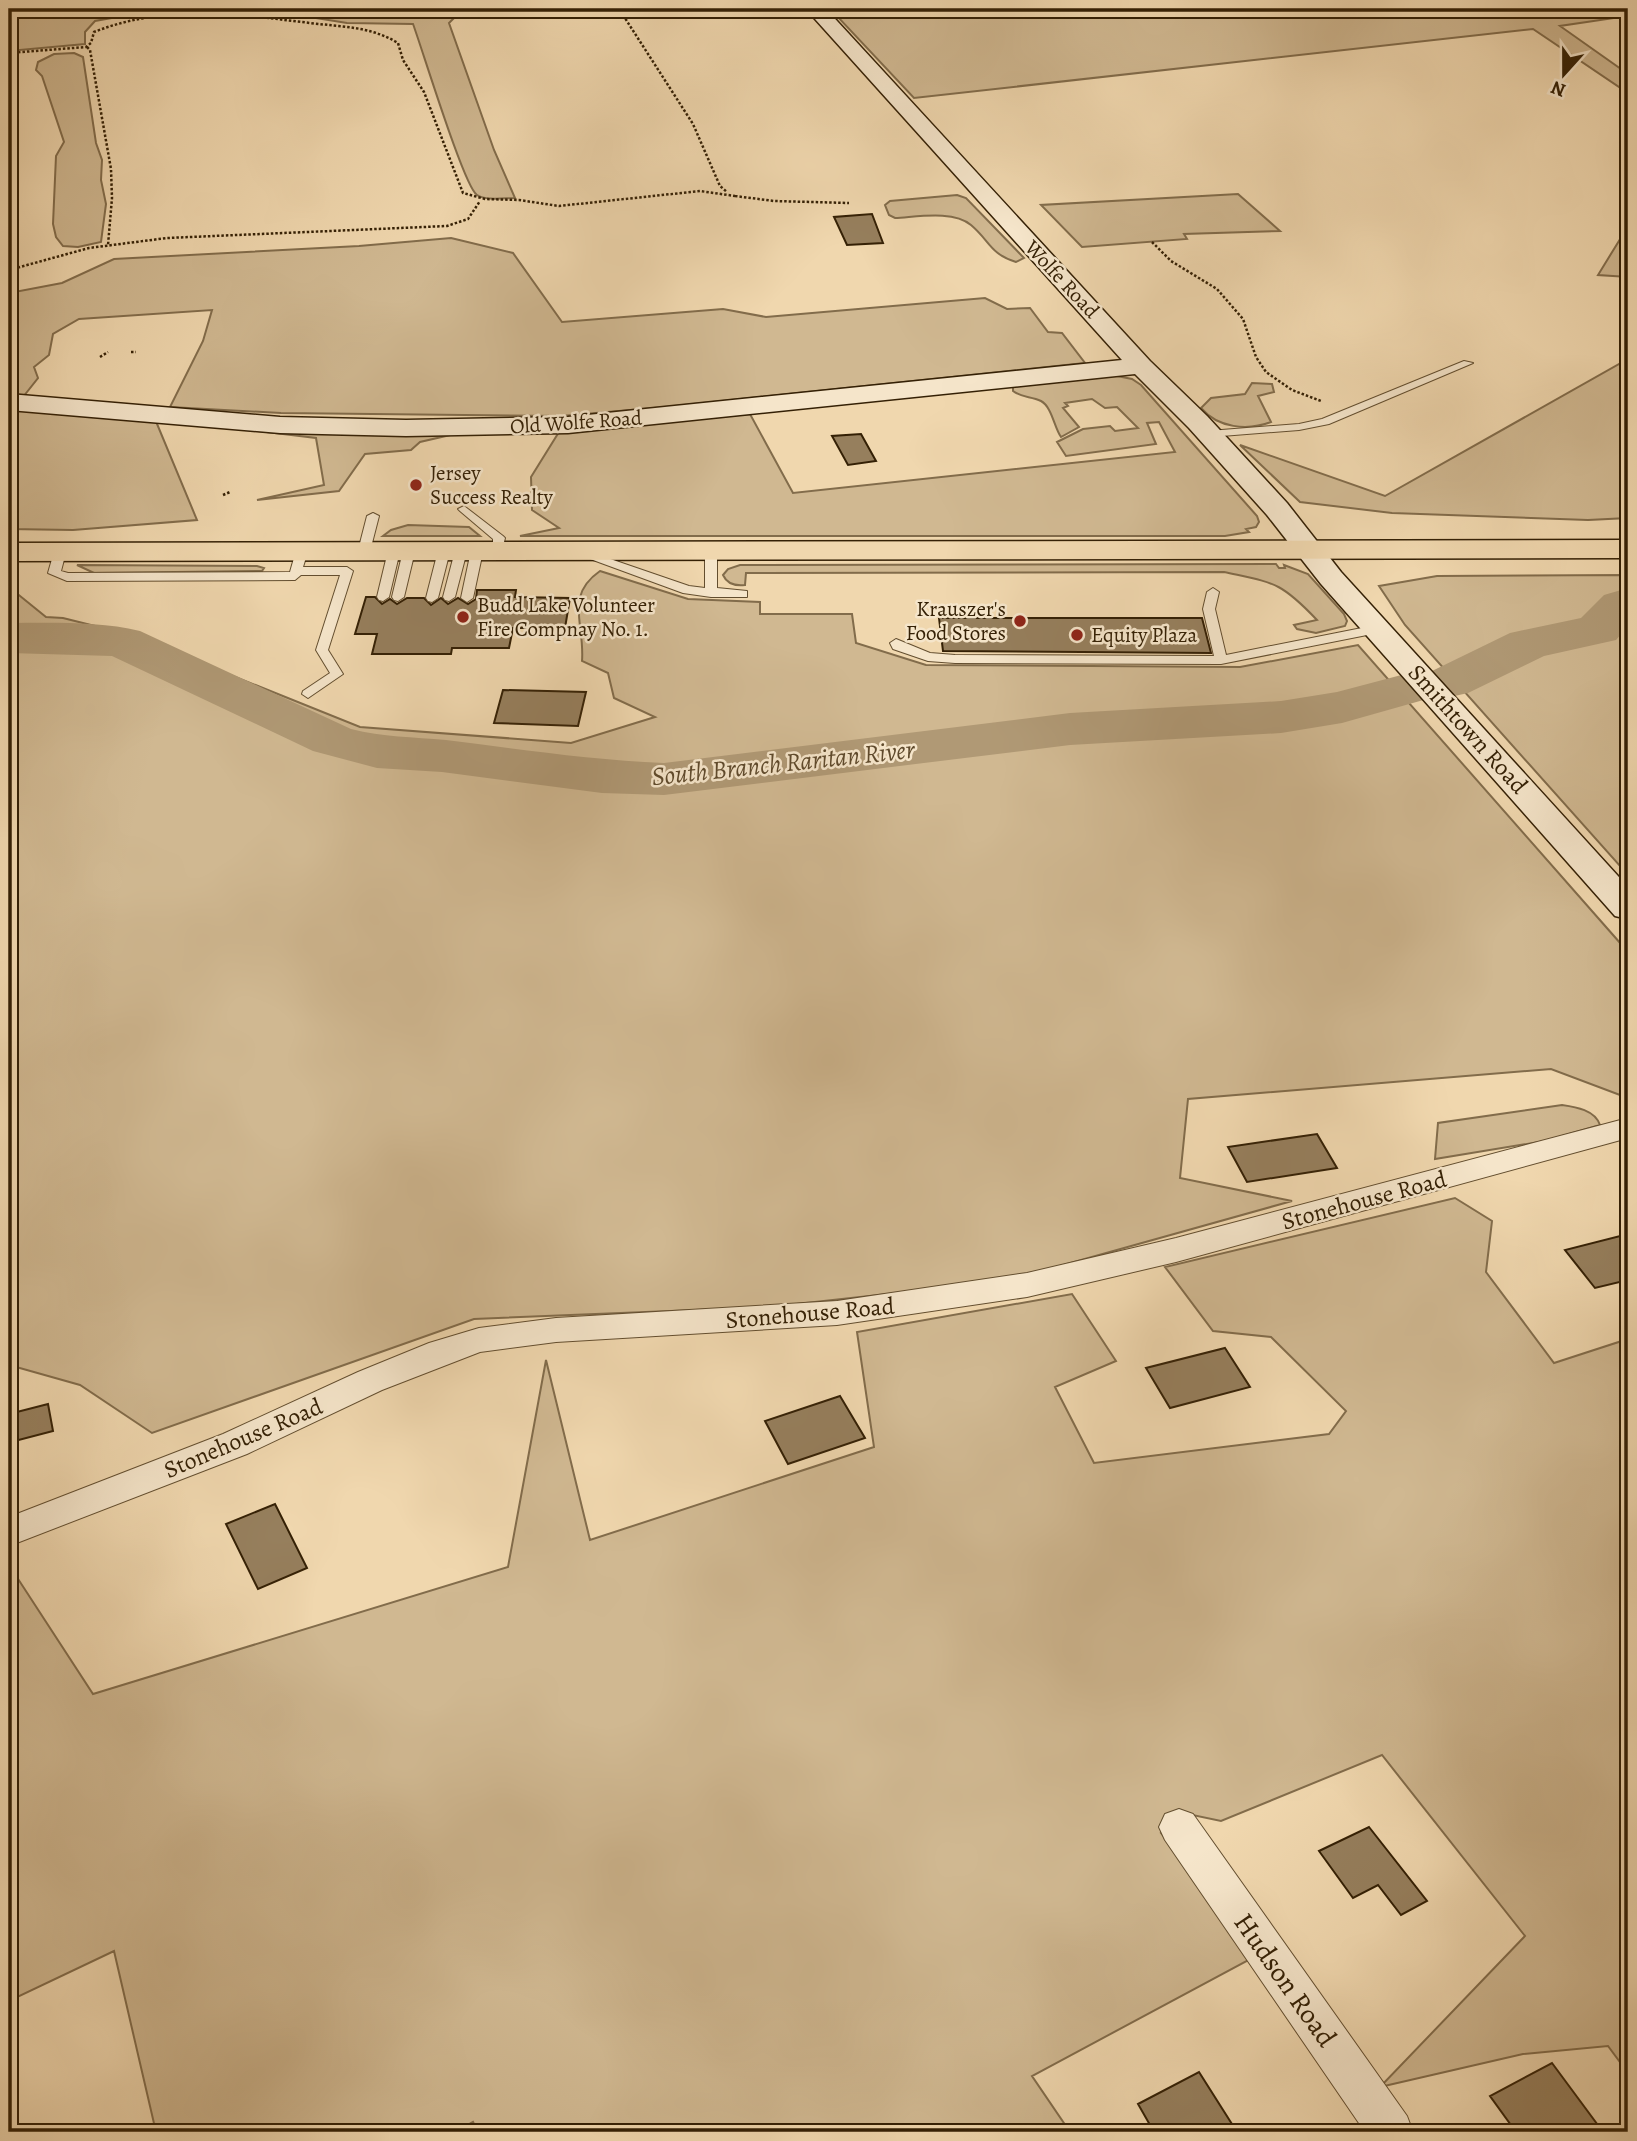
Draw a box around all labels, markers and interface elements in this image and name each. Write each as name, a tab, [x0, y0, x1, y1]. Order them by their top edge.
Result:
north arrow	[1528, 38, 1598, 108]
text: N	[1547, 74, 1569, 104]
street label: Wolfe Road	[1018, 233, 1106, 325]
street label: Old Wolfe Road	[509, 403, 644, 441]
place label: Jersey Success Realty	[430, 459, 554, 511]
marker: Jersey Success Realty	[408, 477, 424, 493]
place label: Budd Lake Volunteer Fire Compnay No. 1.	[477, 591, 655, 643]
place label: Krauszer's Food Stores	[906, 595, 1006, 647]
marker: Budd Lake Volunteer Fire Compnay No. 1.	[455, 609, 471, 625]
marker: Krauszer's Food Stores	[1012, 613, 1028, 629]
place label: Equity Plaza	[1091, 621, 1198, 649]
marker: Equity Plaza	[1069, 627, 1085, 643]
street label: Smithtown Road	[1401, 657, 1535, 801]
water label: South Branch Raritan River	[650, 732, 917, 794]
street label: Stonehouse Road	[1278, 1163, 1450, 1237]
street label: Stonehouse Road	[724, 1290, 896, 1336]
street label: Stonehouse Road	[159, 1390, 327, 1486]
street label: Hudson Road	[1225, 1905, 1346, 2055]

